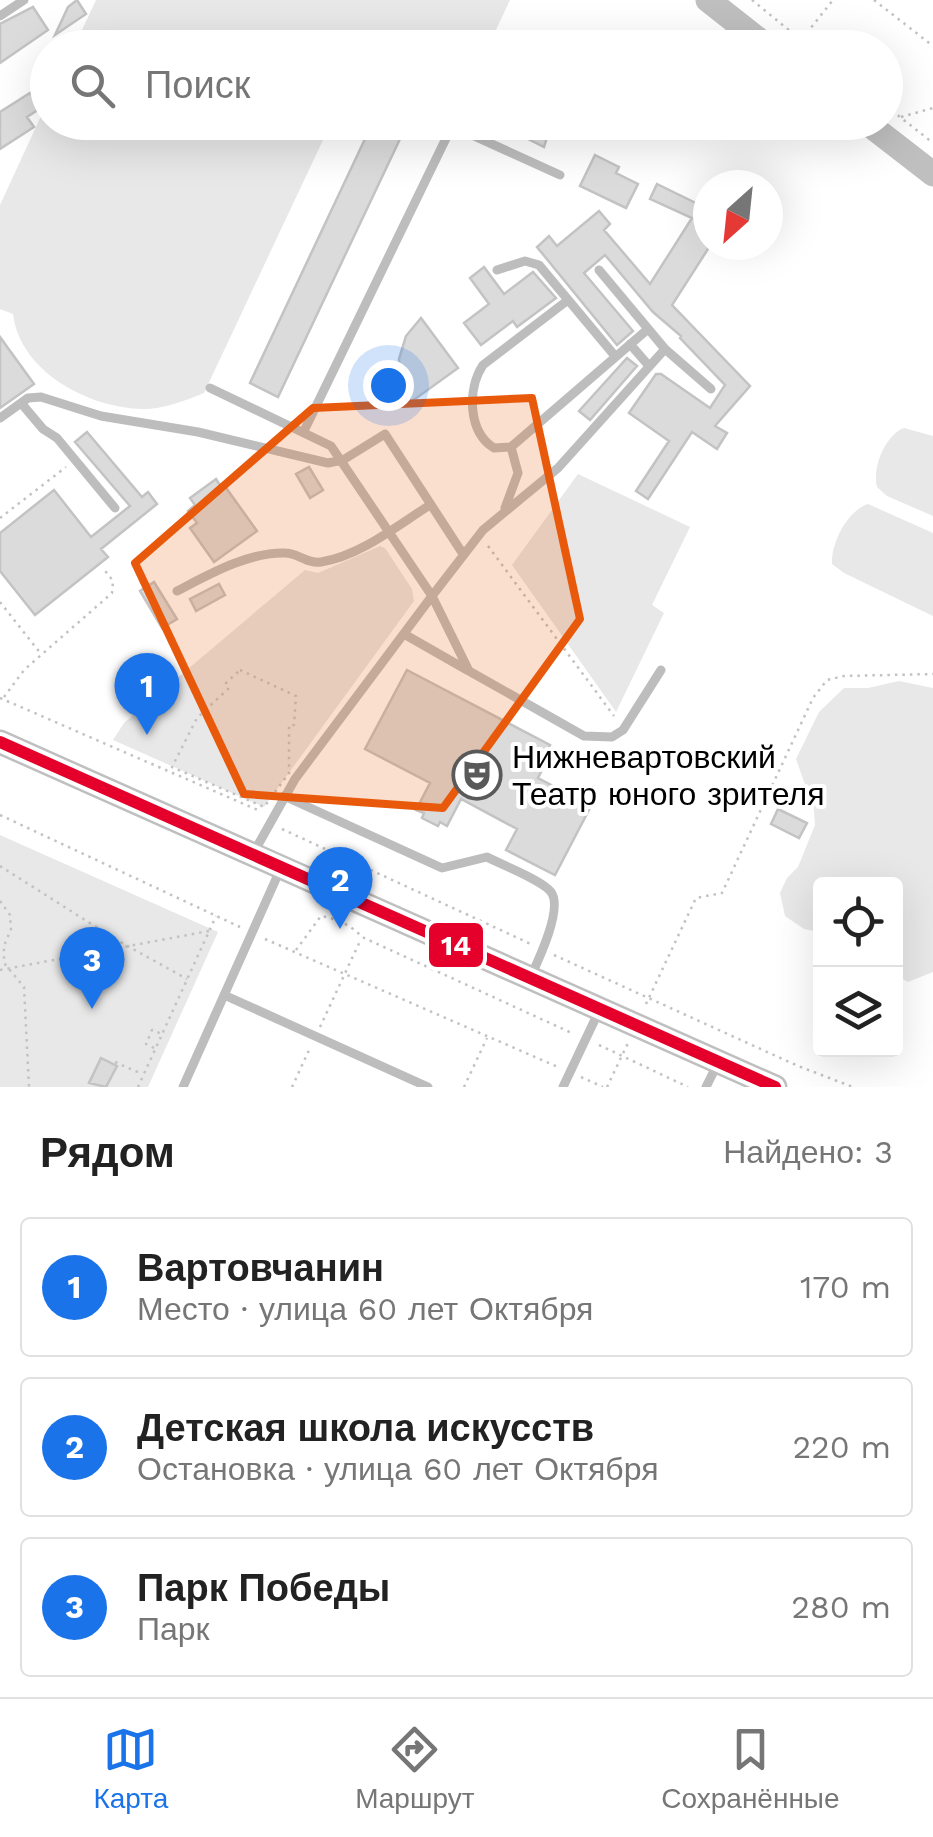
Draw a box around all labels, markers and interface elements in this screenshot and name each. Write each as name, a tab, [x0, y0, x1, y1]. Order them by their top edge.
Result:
search box	[30, 30, 903, 140]
icon: search	[65, 58, 120, 113]
text: Поиск	[145, 63, 250, 107]
north arrow	[693, 170, 783, 260]
your location	[363, 360, 414, 411]
pin: 1	[114, 652, 180, 735]
place label: Нижневартовский Театр юного зрителя	[512, 738, 825, 813]
theatre icon: Нижневартовский Театр юного зрителя	[451, 749, 503, 801]
pin: 2	[308, 846, 372, 929]
map controls	[813, 877, 903, 1057]
button: locate	[813, 877, 903, 967]
line badge: 14	[427, 921, 485, 969]
pin: 3	[59, 926, 124, 1009]
text: 14	[441, 929, 471, 962]
button: layers	[813, 967, 903, 1057]
text: Рядом	[40, 1128, 175, 1177]
text: Найдено: 3	[723, 1133, 893, 1171]
text: Вартовчанин	[137, 1246, 384, 1290]
text: 1	[68, 1268, 81, 1306]
text: 170 m	[800, 1268, 891, 1306]
text: Место · улица 60 лет Октября	[137, 1290, 593, 1328]
text: Детская школа искусств	[137, 1406, 594, 1450]
text: 2	[65, 1428, 84, 1466]
text: 220 m	[792, 1428, 891, 1466]
text: Остановка · улица 60 лет Октября	[137, 1450, 658, 1488]
text: Парк Победы	[137, 1566, 390, 1610]
text: 3	[65, 1588, 84, 1626]
text: 280 m	[791, 1588, 891, 1626]
text: Парк	[137, 1610, 210, 1648]
tab: Карта	[93, 1722, 168, 1815]
tab: Маршрут	[355, 1722, 474, 1815]
tab: Сохранённые	[661, 1722, 840, 1815]

